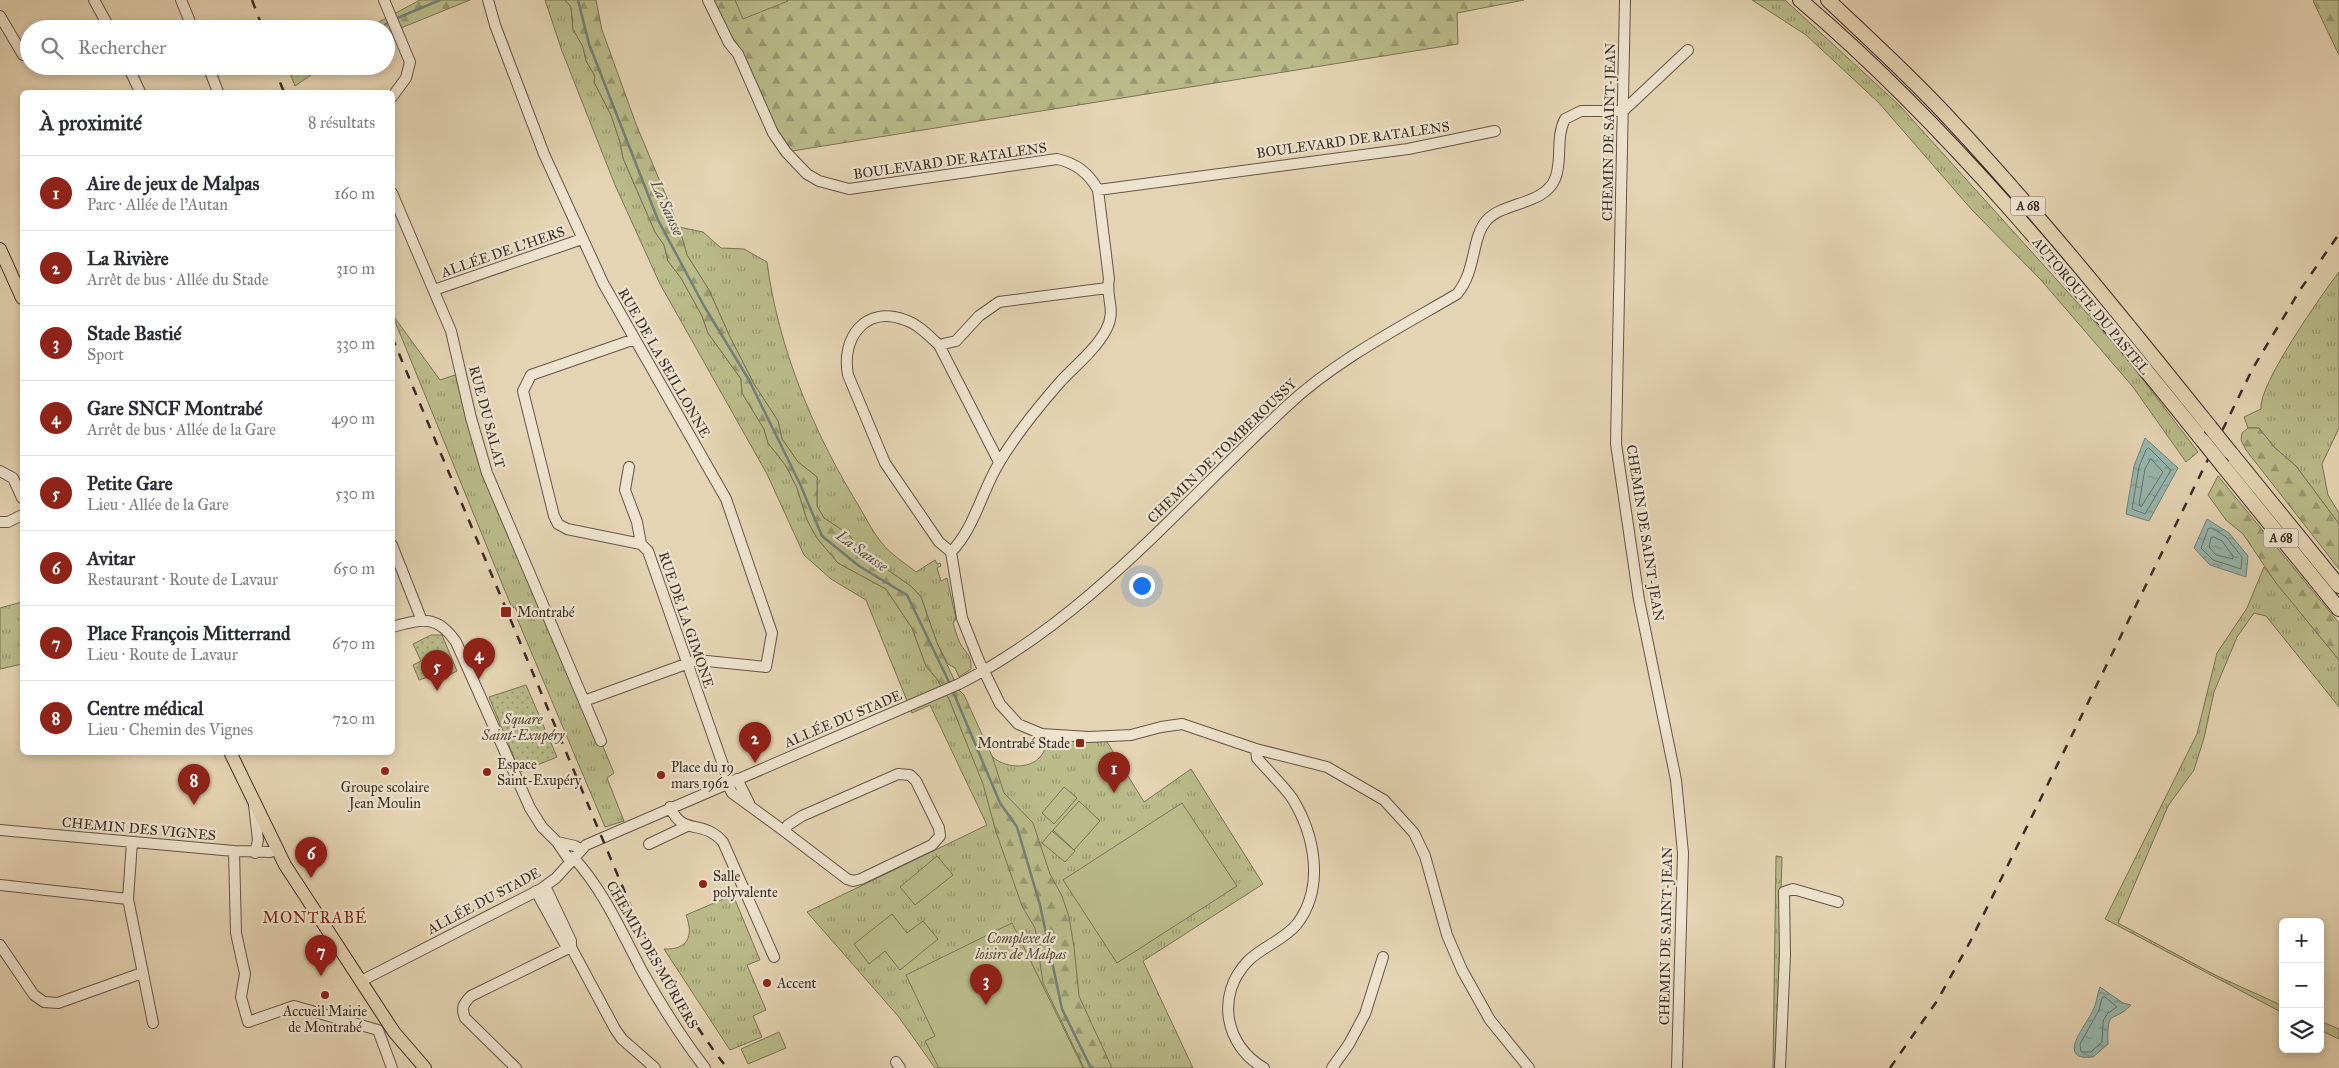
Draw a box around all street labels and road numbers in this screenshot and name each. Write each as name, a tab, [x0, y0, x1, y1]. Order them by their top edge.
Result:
street label: CHEMIN DE SAINT-JEAN	[1599, 42, 1620, 221]
street label: BOULEVARD DE RATALENS	[1255, 118, 1451, 162]
street label: BOULEVARD DE RATALENS	[852, 139, 1048, 183]
road number: A 68	[2010, 197, 2046, 216]
street label: ALLÉE DE L'HERS	[437, 221, 567, 281]
street label: AUTOROUTE DU PASTEL	[2028, 233, 2154, 379]
street label: RUE DE LA SEILLONNE	[614, 285, 714, 441]
street label: RUE DU SALAT	[465, 364, 509, 470]
street label: CHEMIN DE TOMBEROUSSY	[1144, 374, 1301, 527]
street label: CHEMIN DE SAINT-JEAN	[1622, 443, 1667, 623]
road number: A 68	[2264, 528, 2298, 548]
street label: RUE DE LA GIMONE	[655, 549, 717, 691]
street label: ALLÉE DU STADE	[780, 685, 904, 752]
street label: CHEMIN DES VIGNES	[61, 814, 217, 844]
street label: CHEMIN DE SAINT-JEAN	[1656, 846, 1677, 1025]
street label: ALLÉE DU STADE	[423, 862, 544, 939]
street label: CHEMIN DES MÛRIERS	[603, 877, 702, 1032]

